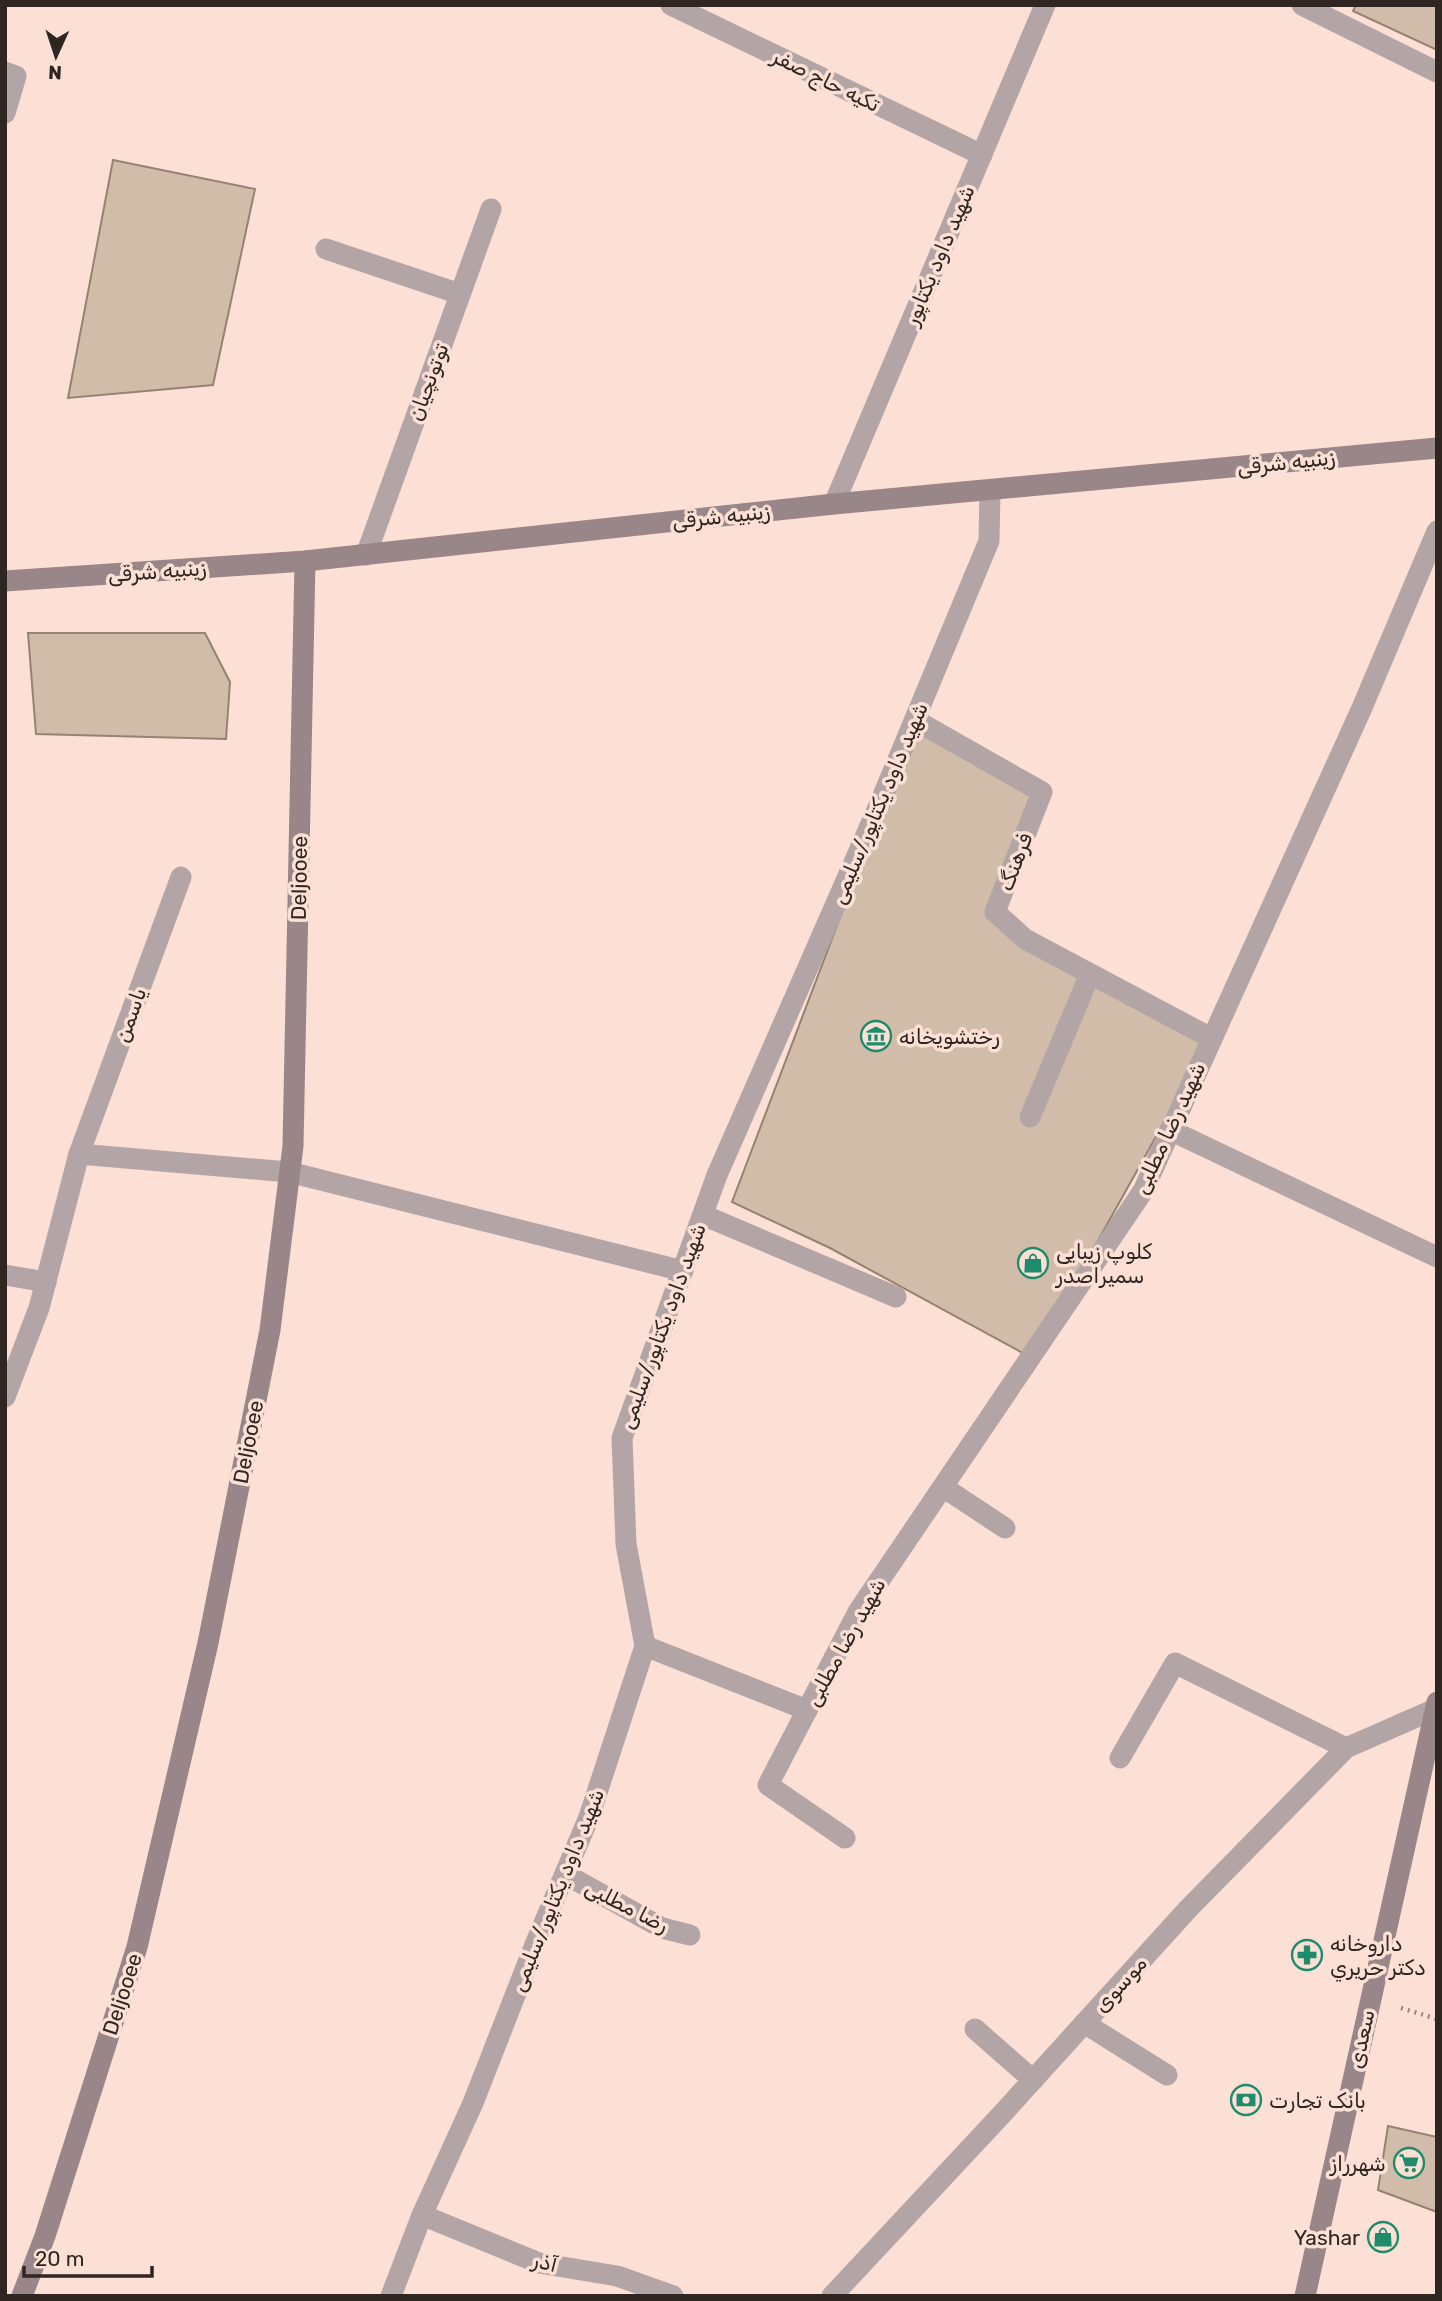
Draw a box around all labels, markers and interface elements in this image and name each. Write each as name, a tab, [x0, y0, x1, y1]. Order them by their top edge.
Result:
north arrow	[21, 21, 91, 91]
street label: تکیه حاج صفر	[765, 42, 884, 119]
text: N	[48, 61, 63, 84]
street label: شهید داود یکتاپور	[897, 181, 982, 331]
street label: توتونچیان	[402, 339, 455, 425]
street label: زینبیه شرقی	[1236, 444, 1336, 480]
street label: زینبیه شرقی	[671, 498, 771, 534]
street label: زینبیه شرقی	[107, 555, 207, 587]
street label: شهید داود یکتاپور/سلیمی	[825, 698, 935, 908]
street label: فرهنگ	[993, 829, 1037, 895]
street label: Deljooee	[286, 836, 312, 920]
street label: یاسمن	[109, 984, 151, 1046]
museum icon: رختشویخانه	[859, 1019, 893, 1053]
place label: رختشویخانه	[899, 1024, 1000, 1049]
street label: شهید رضا مطلبی	[1128, 1058, 1210, 1198]
street label: شهید داود یکتاپور/سلیمی	[613, 1220, 713, 1433]
place label: کلوپ زیبایی سمیراصدر	[1054, 1239, 1152, 1288]
shop icon: کلوپ زیبایی سمیراصدر	[1016, 1246, 1050, 1280]
street label: Deljooee	[228, 1398, 268, 1486]
street label: شهید رضا مطلبی	[800, 1574, 890, 1710]
street label: شهید داود یکتاپور/سلیمی	[505, 1785, 611, 1996]
street label: رضا مطلبی	[581, 1874, 673, 1938]
place label: داروخانه دكتر حريري	[1330, 1931, 1426, 1982]
pharmacy icon: داروخانه دكتر حريري	[1290, 1938, 1324, 1972]
street label: Deljooee	[97, 1950, 147, 2038]
street label: موسوی	[1088, 1951, 1152, 2017]
street label: سعدی	[1343, 2007, 1379, 2071]
bank icon: بانک تجارت	[1229, 2083, 1263, 2117]
place label: بانک تجارت	[1269, 2088, 1366, 2113]
supermarket icon: شهرراز	[1392, 2146, 1426, 2180]
place label: شهرراز	[1328, 2151, 1386, 2176]
shop icon: Yashar	[1366, 2220, 1400, 2254]
place label: Yashar	[1294, 2225, 1360, 2250]
scale bar	[24, 2234, 152, 2278]
text: 20 m	[35, 2246, 84, 2271]
street label: آذر	[528, 2246, 560, 2277]

